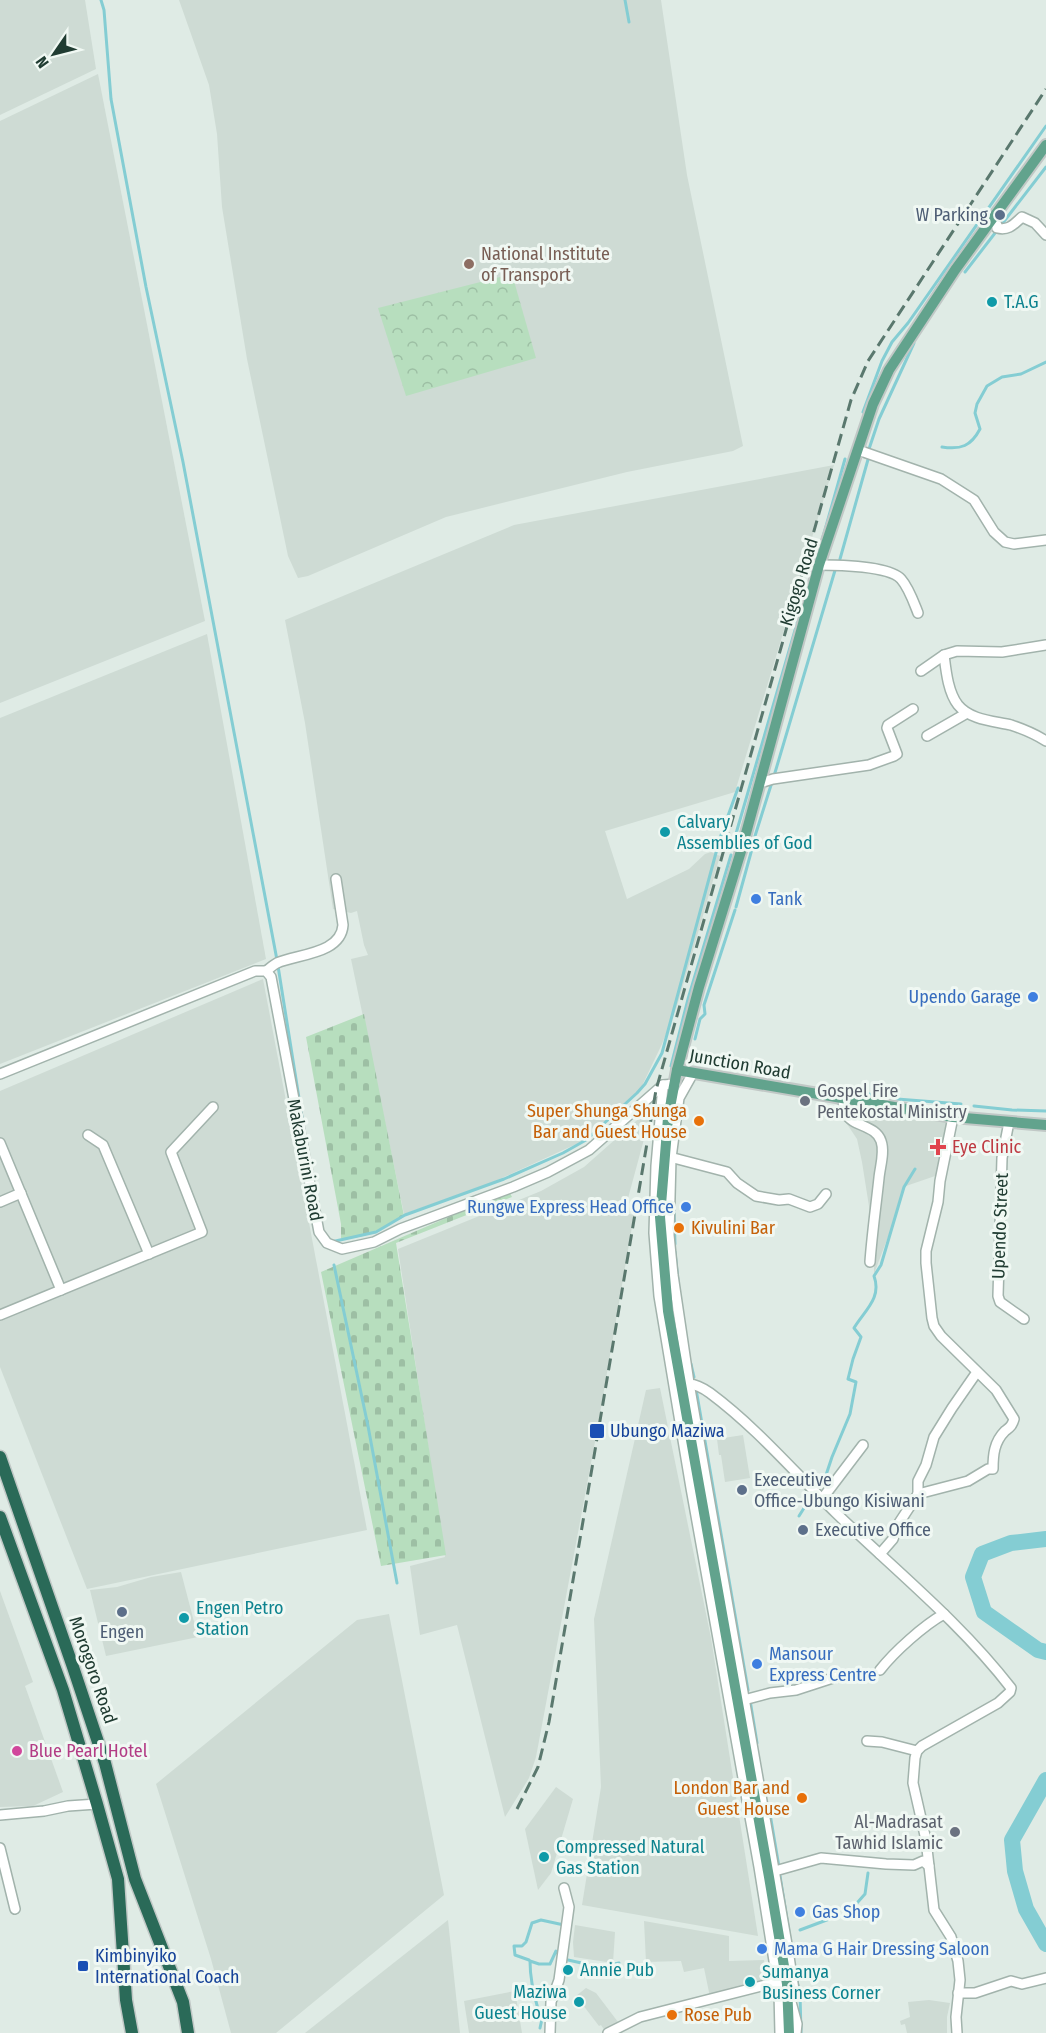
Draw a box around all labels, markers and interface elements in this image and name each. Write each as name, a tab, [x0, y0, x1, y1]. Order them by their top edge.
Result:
north arrow	[24, 24, 84, 84]
text: N	[32, 53, 53, 72]
place label: W Parking	[916, 204, 989, 226]
marker: W Parking	[993, 208, 1007, 222]
place label: National Institute of Transport	[481, 243, 610, 286]
marker: National Institute of Transport	[462, 257, 476, 271]
place label: T.A.G	[1004, 291, 1038, 313]
marker: T.A.G	[985, 295, 999, 309]
street label: Kigogo Road	[775, 535, 823, 629]
place label: Calvary Assemblies of God	[677, 811, 813, 854]
marker: Calvary Assemblies of God	[658, 825, 672, 839]
place label: Tank	[768, 888, 803, 910]
marker: Tank	[749, 892, 763, 906]
place label: Upendo Garage	[909, 986, 1021, 1008]
marker: Upendo Garage	[1026, 990, 1040, 1004]
street label: Junction Road	[688, 1044, 792, 1084]
place label: Gospel Fire Pentekostal Ministry	[817, 1080, 967, 1123]
marker: Gospel Fire Pentekostal Ministry	[798, 1094, 812, 1108]
street label: Makaburini Road	[282, 1097, 328, 1223]
place label: Super Shunga Shunga Bar and Guest House	[527, 1100, 687, 1143]
marker: Super Shunga Shunga Bar and Guest House	[692, 1114, 706, 1128]
place label: Eye Clinic	[952, 1136, 1021, 1158]
marker: Eye Clinic	[929, 1138, 947, 1156]
street label: Upendo Street	[987, 1172, 1013, 1279]
place label: Rungwe Express Head Office	[467, 1196, 674, 1218]
marker: Rungwe Express Head Office	[679, 1200, 693, 1214]
place label: Kivulini Bar	[691, 1217, 776, 1239]
marker: Kivulini Bar	[672, 1221, 686, 1235]
place label: Ubungo Maziwa	[610, 1420, 725, 1442]
marker: Ubungo Maziwa	[588, 1422, 606, 1440]
place label: Execeutive Office-Ubungo Kisiwani	[754, 1469, 925, 1512]
marker: Execeutive Office-Ubungo Kisiwani	[735, 1483, 749, 1497]
place label: Executive Office	[815, 1519, 931, 1541]
marker: Executive Office	[796, 1523, 810, 1537]
place label: Engen Petro Station	[196, 1597, 283, 1640]
marker: Engen	[115, 1605, 129, 1619]
marker: Engen Petro Station	[177, 1611, 191, 1625]
street label: Morogoro Road	[64, 1613, 122, 1727]
place label: Engen	[100, 1621, 144, 1643]
place label: Mansour Express Centre	[769, 1643, 877, 1686]
marker: Mansour Express Centre	[750, 1657, 764, 1671]
place label: Blue Pearl Hotel	[29, 1740, 148, 1762]
marker: Blue Pearl Hotel	[10, 1744, 24, 1758]
place label: London Bar and Guest House	[674, 1777, 790, 1820]
marker: London Bar and Guest House	[795, 1791, 809, 1805]
place label: Al-Madrasat Tawhid Islamic	[835, 1811, 943, 1854]
marker: Al-Madrasat Tawhid Islamic	[948, 1825, 962, 1839]
place label: Compressed Natural Gas Station	[556, 1836, 705, 1879]
marker: Compressed Natural Gas Station	[537, 1850, 551, 1864]
place label: Gas Shop	[812, 1901, 880, 1923]
marker: Gas Shop	[793, 1905, 807, 1919]
place label: Mama G Hair Dressing Saloon	[774, 1938, 990, 1960]
marker: Mama G Hair Dressing Saloon	[755, 1942, 769, 1956]
place label: Kimbinyiko International Coach	[95, 1945, 239, 1988]
marker: Kimbinyiko International Coach	[76, 1959, 90, 1973]
place label: Annie Pub	[580, 1959, 654, 1981]
place label: Sumanya Business Corner	[762, 1961, 881, 2004]
marker: Annie Pub	[561, 1963, 575, 1977]
marker: Sumanya Business Corner	[743, 1975, 757, 1989]
place label: Maziwa Guest House	[474, 1981, 567, 2024]
marker: Maziwa Guest House	[572, 1995, 586, 2009]
place label: Rose Pub	[684, 2004, 752, 2026]
marker: Rose Pub	[665, 2008, 679, 2022]

